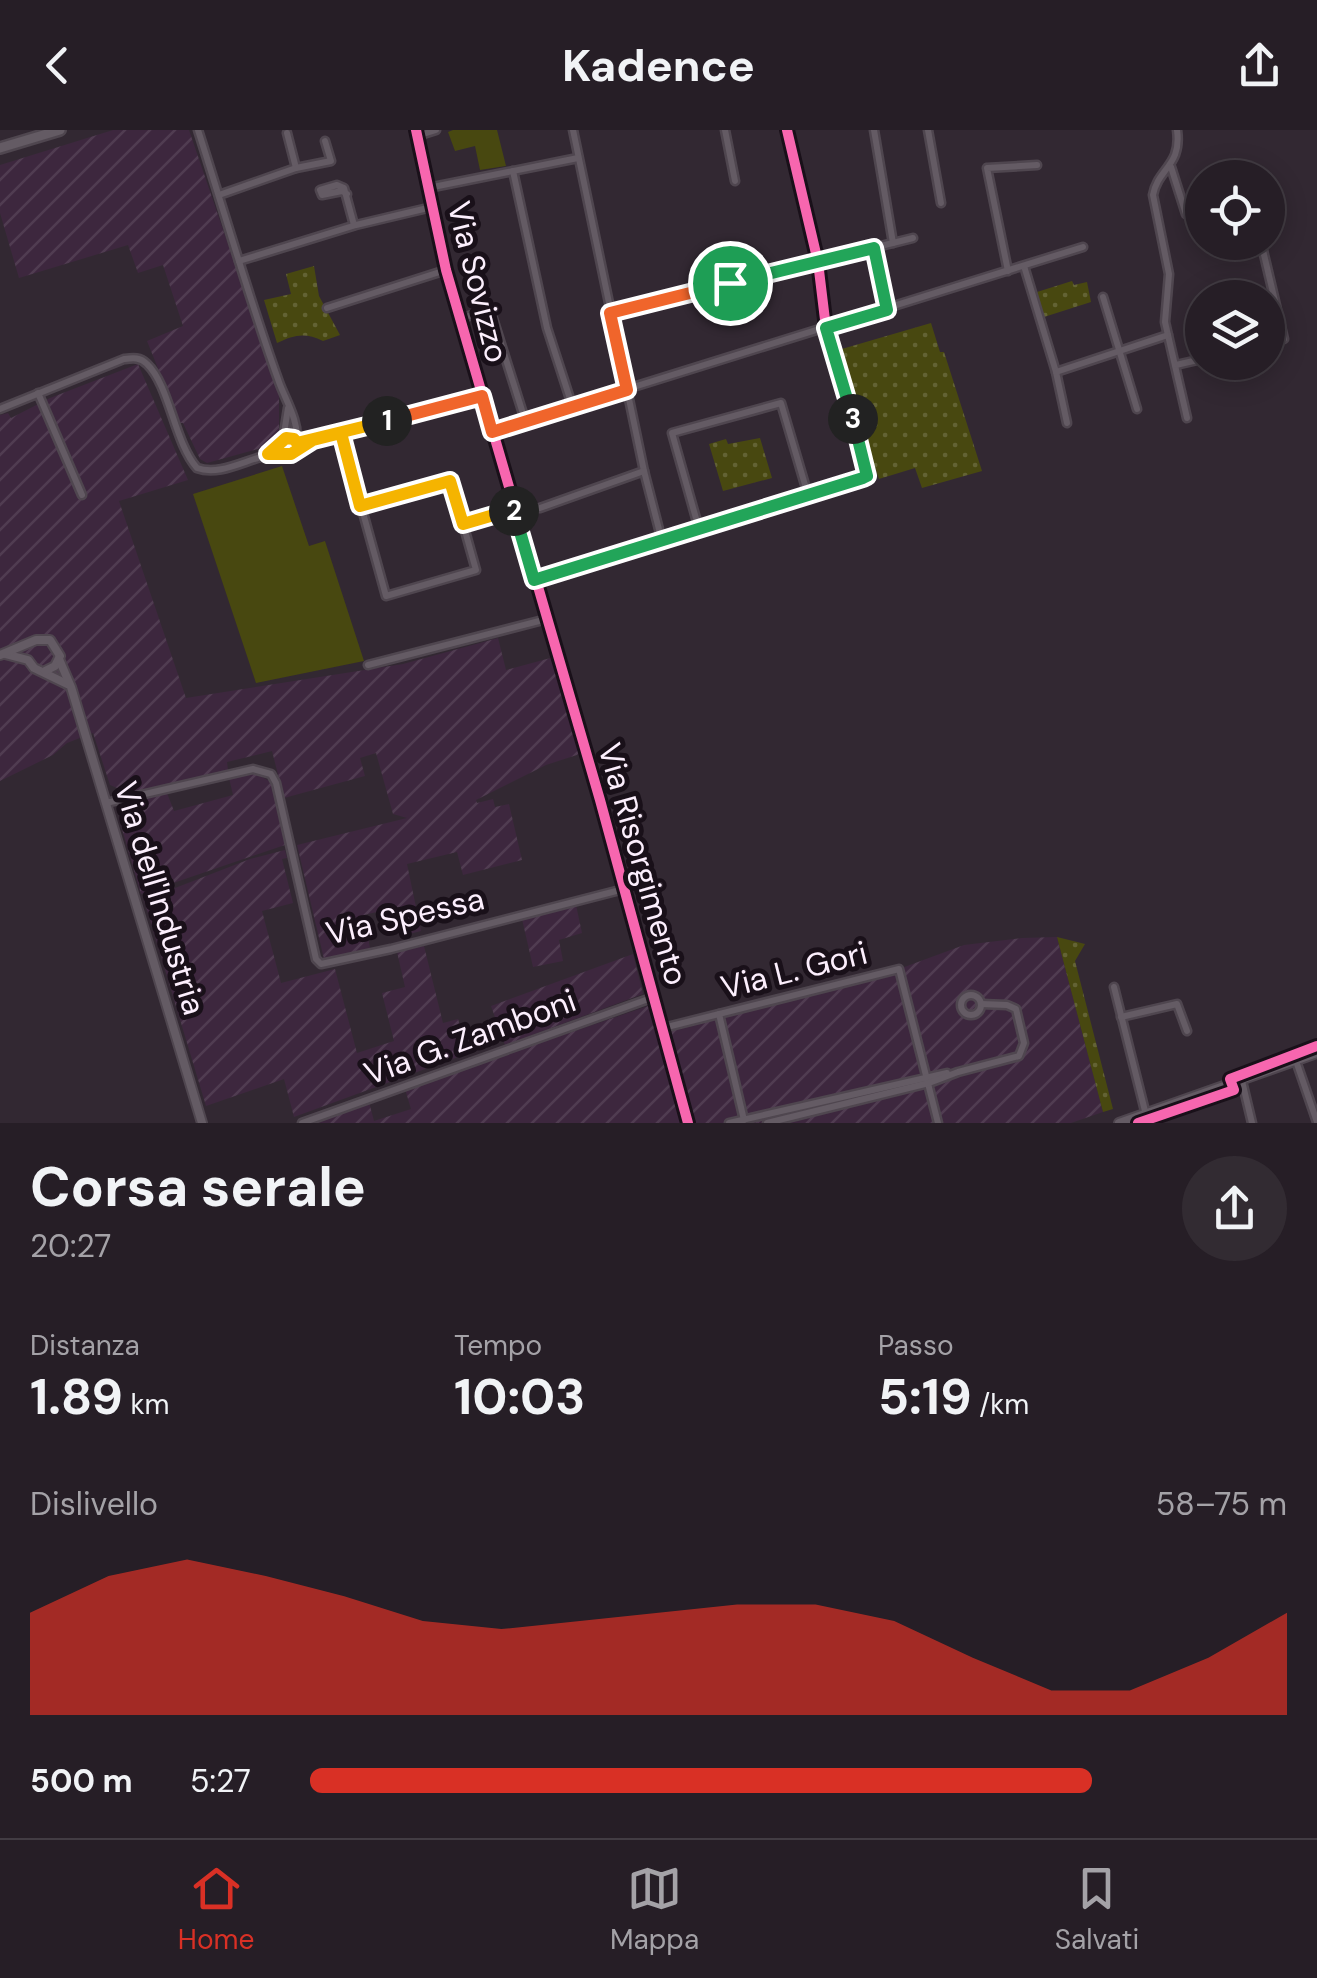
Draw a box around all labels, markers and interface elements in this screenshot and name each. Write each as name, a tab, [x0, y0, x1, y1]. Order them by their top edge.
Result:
text: Kadence	[562, 36, 755, 95]
icon: back	[30, 38, 85, 93]
icon: share	[1232, 38, 1287, 93]
map controls	[1185, 160, 1285, 380]
button: locate	[1185, 160, 1285, 260]
street label: Via Sovizzo	[438, 197, 518, 367]
pin	[688, 241, 773, 326]
icon: arrive	[703, 256, 758, 311]
button: layers	[1185, 280, 1285, 380]
pin: 3	[828, 394, 878, 444]
pin: 1	[362, 396, 412, 446]
text: 3	[845, 400, 861, 437]
text: 1	[382, 402, 392, 439]
pin: 2	[489, 486, 539, 536]
text: 2	[506, 492, 522, 529]
street label: Via Risorgimento	[588, 738, 698, 990]
street label: Via dell'Industria	[105, 776, 215, 1020]
street label: Via Spessa	[322, 877, 488, 955]
street label: Via L. Gori	[716, 932, 872, 1008]
street label: Via G. Zamboni	[358, 979, 582, 1095]
text: Corsa serale	[30, 1151, 366, 1223]
button: share	[1182, 1156, 1287, 1261]
text: 20:27	[30, 1225, 111, 1267]
text: Distanza	[30, 1327, 140, 1364]
text: Tempo	[454, 1327, 542, 1364]
text: Passo	[878, 1327, 954, 1364]
text: 1.89	[30, 1364, 123, 1430]
text: 10:03	[454, 1364, 585, 1430]
text: 5:19	[878, 1364, 972, 1430]
text: km	[123, 1386, 170, 1423]
text: /km	[972, 1386, 1029, 1423]
text: Dislivello	[30, 1483, 158, 1525]
text: 58–75 m	[1156, 1483, 1287, 1525]
text: 500 m	[30, 1760, 133, 1802]
text: 5:27	[190, 1760, 251, 1802]
tab: Home	[178, 1861, 254, 1958]
tab: Mappa	[610, 1861, 699, 1958]
tab: Salvati	[1055, 1861, 1139, 1958]

